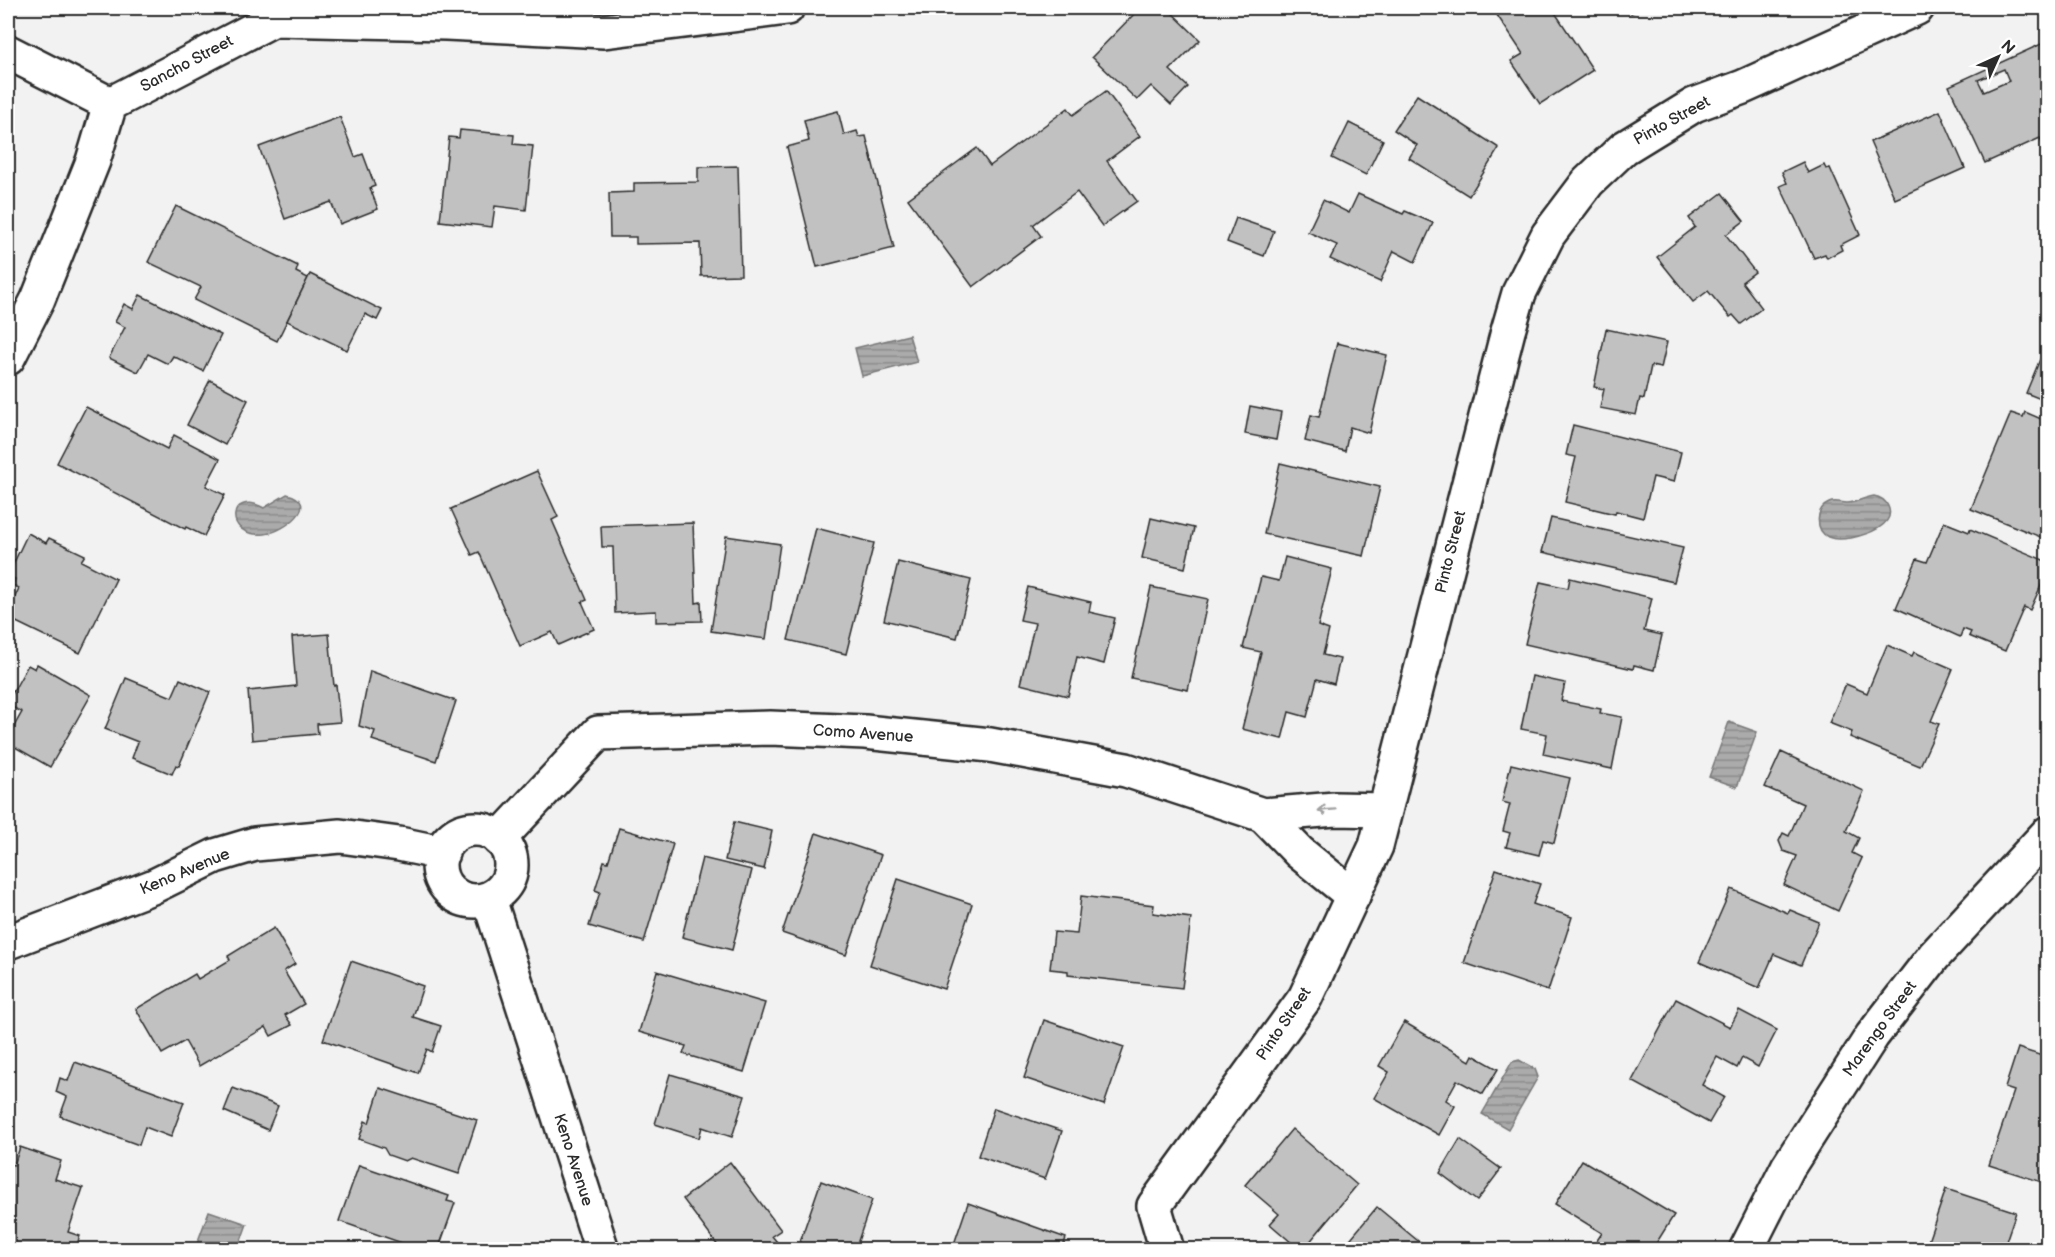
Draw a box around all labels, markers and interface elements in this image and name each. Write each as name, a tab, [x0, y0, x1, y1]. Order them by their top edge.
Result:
north arrow	[1968, 27, 2028, 87]
street label: Sancho Street	[137, 32, 237, 96]
text: N	[1997, 36, 2019, 58]
street label: Pinto Street	[1631, 92, 1714, 150]
street label: Pinto Street	[1432, 509, 1470, 595]
street label: Como Avenue	[812, 721, 914, 747]
one-way arrow	[1317, 804, 1337, 815]
street label: Keno Avenue	[137, 844, 233, 899]
street label: Marengo Street	[1839, 978, 1921, 1080]
street label: Pinto Street	[1253, 984, 1315, 1064]
street label: Keno Avenue	[549, 1112, 597, 1209]

